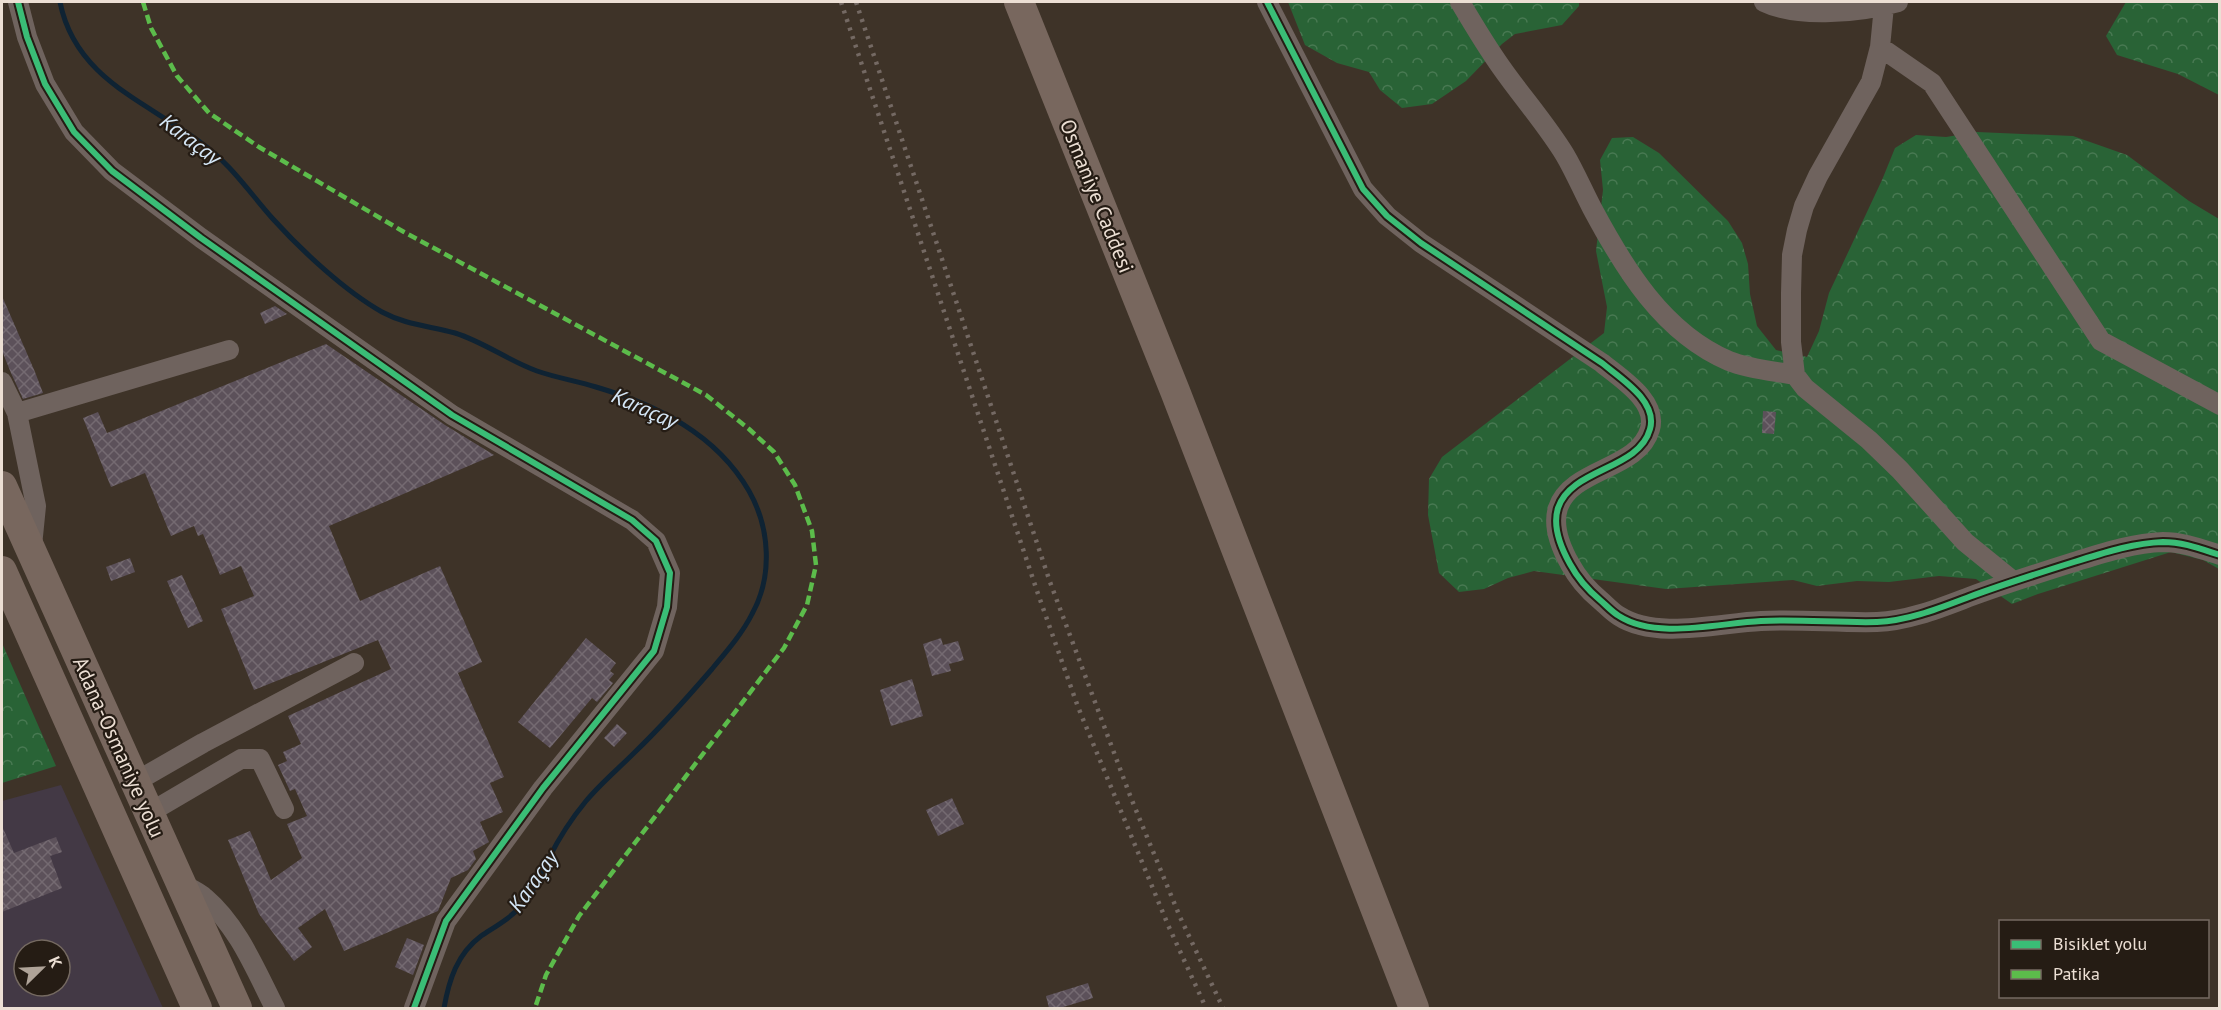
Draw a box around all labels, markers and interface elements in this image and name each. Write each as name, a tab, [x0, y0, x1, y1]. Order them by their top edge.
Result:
water label: Karaçay	[155, 107, 228, 172]
street label: Osmaniye Caddesi	[1054, 115, 1140, 277]
water label: Karaçay	[607, 381, 684, 436]
street label: Adana-Osmaniye yolu	[67, 652, 171, 842]
water label: Karaçay	[502, 843, 565, 918]
legend	[1999, 920, 2209, 998]
text: Bisiklet yolu	[2053, 932, 2147, 955]
north arrow	[12, 938, 72, 998]
text: K	[45, 953, 67, 971]
text: Patika	[2053, 962, 2100, 985]

